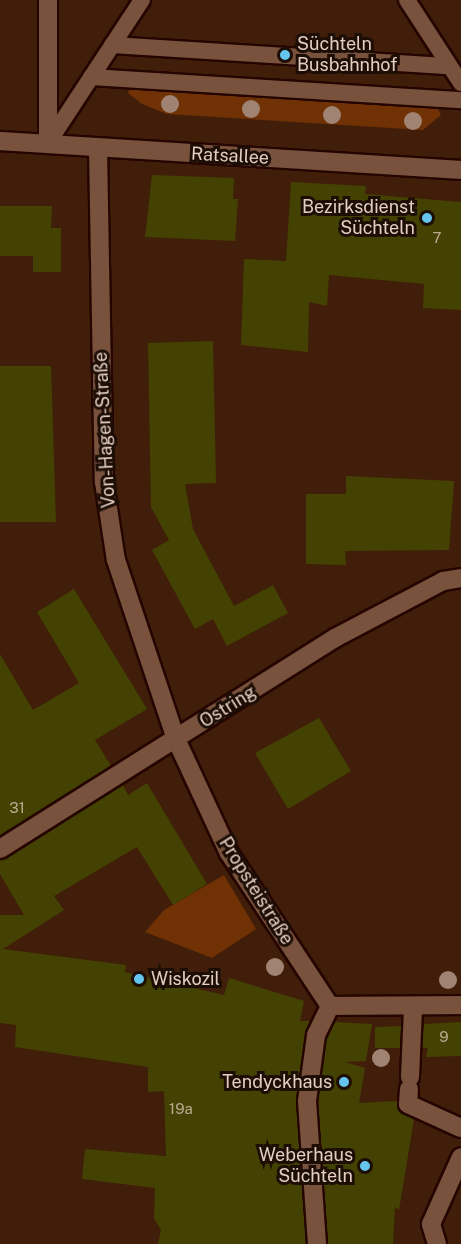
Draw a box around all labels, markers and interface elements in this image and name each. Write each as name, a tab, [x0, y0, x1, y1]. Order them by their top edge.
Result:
place label: Süchteln Busbahnhof	[297, 34, 397, 76]
marker: Süchteln Busbahnhof	[278, 48, 292, 62]
street label: Ratsallee	[190, 143, 270, 169]
place label: Bezirksdienst Süchteln	[302, 197, 415, 240]
marker: Bezirksdienst Süchteln	[420, 211, 434, 225]
house number: 7	[432, 229, 442, 247]
street label: Von-Hagen-Straße	[90, 351, 120, 509]
street label: Ostring	[196, 681, 260, 733]
house number: 31	[9, 799, 25, 817]
street label: Propsteistraße	[214, 833, 298, 949]
place label: Wiskozil	[151, 968, 220, 990]
marker: Wiskozil	[132, 972, 146, 986]
house number: 9	[439, 1028, 449, 1046]
place label: Tendyckhaus	[222, 1071, 332, 1093]
marker: Tendyckhaus	[337, 1075, 351, 1089]
house number: 19a	[169, 1100, 193, 1118]
place label: Weberhaus Süchteln	[259, 1145, 353, 1188]
marker: Weberhaus Süchteln	[358, 1159, 372, 1173]

